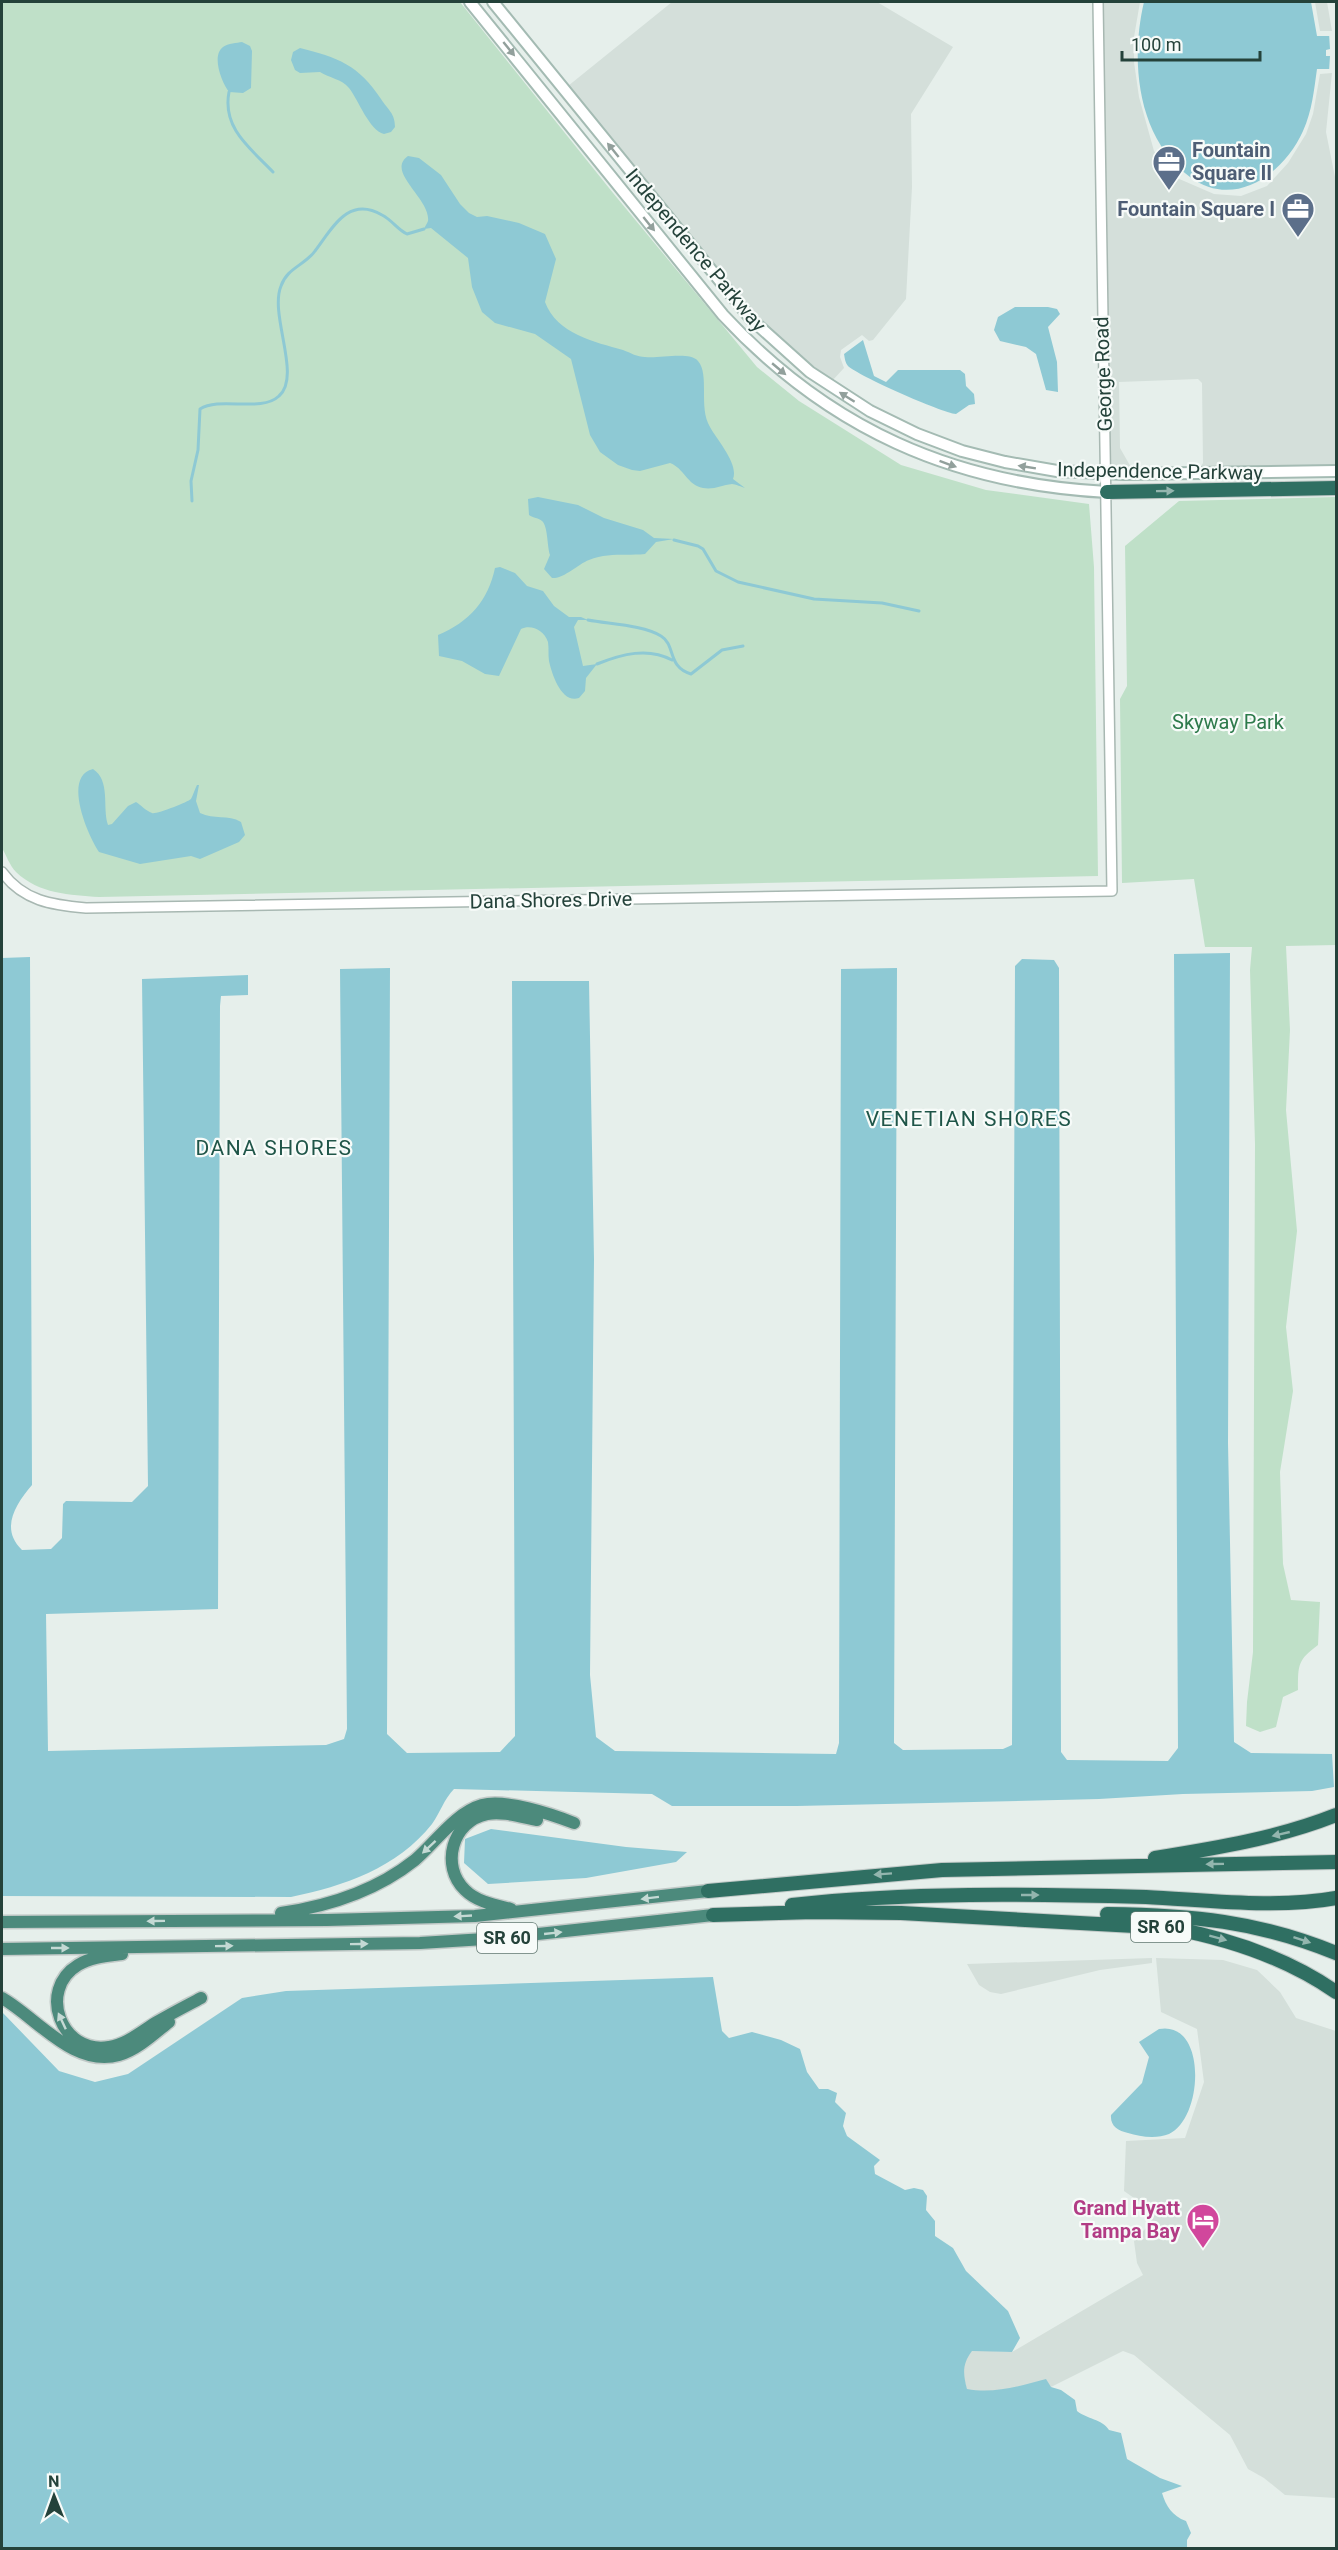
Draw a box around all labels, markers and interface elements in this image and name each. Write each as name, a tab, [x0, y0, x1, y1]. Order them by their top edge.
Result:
scale bar	[1122, 24, 1260, 62]
text: 100 m	[1131, 34, 1182, 55]
one-way arrow	[502, 42, 514, 57]
place label: Fountain Square II	[1192, 138, 1272, 185]
one-way arrow	[606, 142, 619, 158]
office icon: Fountain Square II	[1151, 144, 1187, 191]
street label: Independence Parkway	[621, 163, 772, 337]
office icon: Fountain Square I	[1280, 191, 1316, 238]
place label: Fountain Square I	[1117, 197, 1275, 221]
one-way arrow	[643, 216, 655, 231]
street label: George Road	[1089, 316, 1117, 432]
one-way arrow	[771, 362, 786, 375]
one-way arrow	[839, 391, 855, 403]
street label: Independence Parkway	[1057, 457, 1264, 485]
one-way arrow	[939, 459, 957, 469]
one-way arrow	[1018, 462, 1037, 471]
one-way arrow	[1156, 486, 1175, 495]
park label: Skyway Park	[1172, 710, 1285, 734]
street label: Dana Shores Drive	[469, 887, 633, 913]
district label: VENETIAN SHORES	[866, 1107, 1072, 1131]
district label: DANA SHORES	[195, 1136, 353, 1160]
one-way arrow	[1272, 1830, 1291, 1840]
one-way arrow	[422, 1839, 436, 1853]
one-way arrow	[1206, 1859, 1225, 1869]
one-way arrow	[874, 1869, 893, 1879]
one-way arrow	[1021, 1890, 1040, 1900]
one-way arrow	[640, 1893, 659, 1903]
one-way arrow	[453, 1912, 472, 1921]
road number: SR 60	[1131, 1912, 1191, 1942]
one-way arrow	[146, 1916, 165, 1926]
road number: SR 60	[477, 1923, 537, 1953]
one-way arrow	[544, 1928, 563, 1938]
one-way arrow	[1210, 1934, 1228, 1943]
one-way arrow	[1293, 1936, 1311, 1945]
one-way arrow	[349, 1939, 368, 1949]
one-way arrow	[215, 1941, 234, 1951]
one-way arrow	[50, 1943, 69, 1953]
one-way arrow	[57, 2012, 67, 2030]
place label: Grand Hyatt Tampa Bay	[1073, 2196, 1181, 2243]
hotel icon: Grand Hyatt Tampa Bay	[1185, 2202, 1221, 2249]
north arrow	[24, 2466, 84, 2526]
text: N	[48, 2472, 60, 2491]

